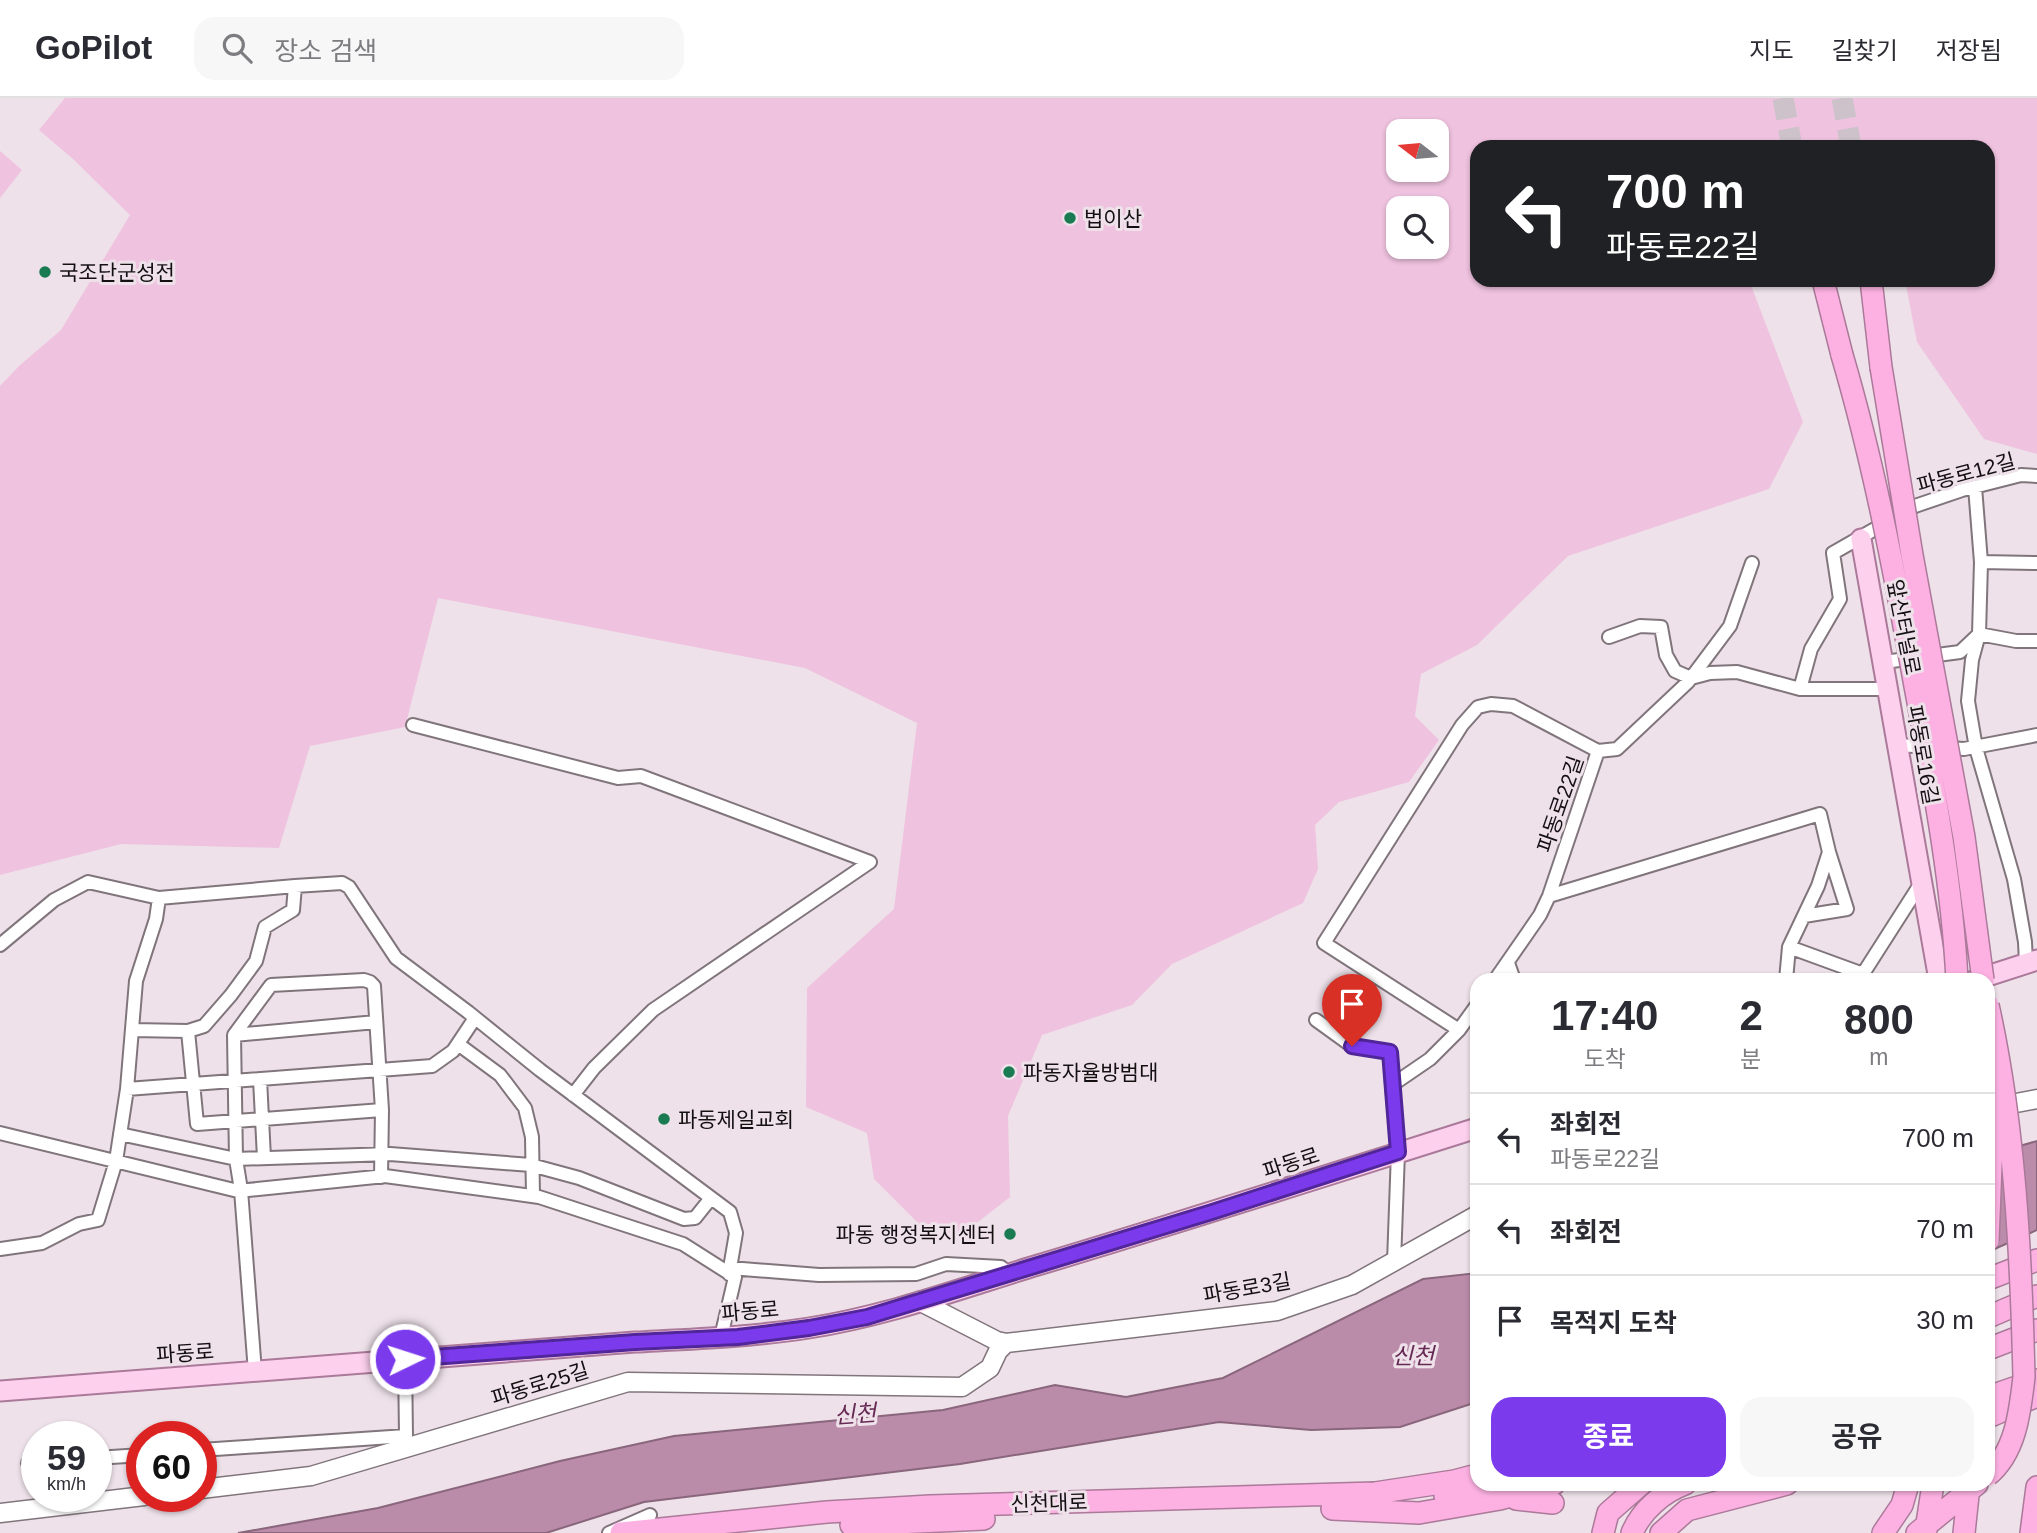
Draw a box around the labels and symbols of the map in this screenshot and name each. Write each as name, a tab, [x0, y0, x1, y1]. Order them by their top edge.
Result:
north arrow	[1386, 119, 1449, 182]
place label: 법이산	[1084, 207, 1142, 230]
marker: 법이산	[1062, 210, 1078, 226]
place label: 국조단군성전	[59, 261, 175, 284]
marker: 국조단군성전	[37, 264, 53, 280]
street label: 파동로12길	[1914, 449, 2018, 497]
street label: 앞산터널로	[1883, 577, 1925, 677]
street label: 파동로16길	[1903, 703, 1943, 807]
street label: 파동로22길	[1533, 753, 1587, 855]
pin	[1322, 974, 1382, 1046]
place label: 파동자율방범대	[1023, 1061, 1158, 1084]
marker: 파동자율방범대	[1001, 1064, 1017, 1080]
place label: 파동제일교회	[678, 1108, 794, 1131]
marker: 파동제일교회	[656, 1111, 672, 1127]
street label: 파동로	[1260, 1143, 1322, 1183]
place label: 파동 행정복지센터	[836, 1223, 996, 1246]
marker: 파동 행정복지센터	[1002, 1226, 1018, 1242]
street label: 파동로3길	[1201, 1269, 1293, 1307]
street label: 파동로	[720, 1297, 780, 1325]
position arrow	[368, 1322, 442, 1396]
street label: 파동로	[155, 1340, 215, 1366]
water label: 신천	[1392, 1343, 1437, 1369]
street label: 파동로25길	[489, 1358, 591, 1410]
water label: 신천	[833, 1399, 880, 1428]
speed limit sign: 60	[126, 1421, 217, 1512]
street label: 신천대로	[1010, 1490, 1088, 1516]

